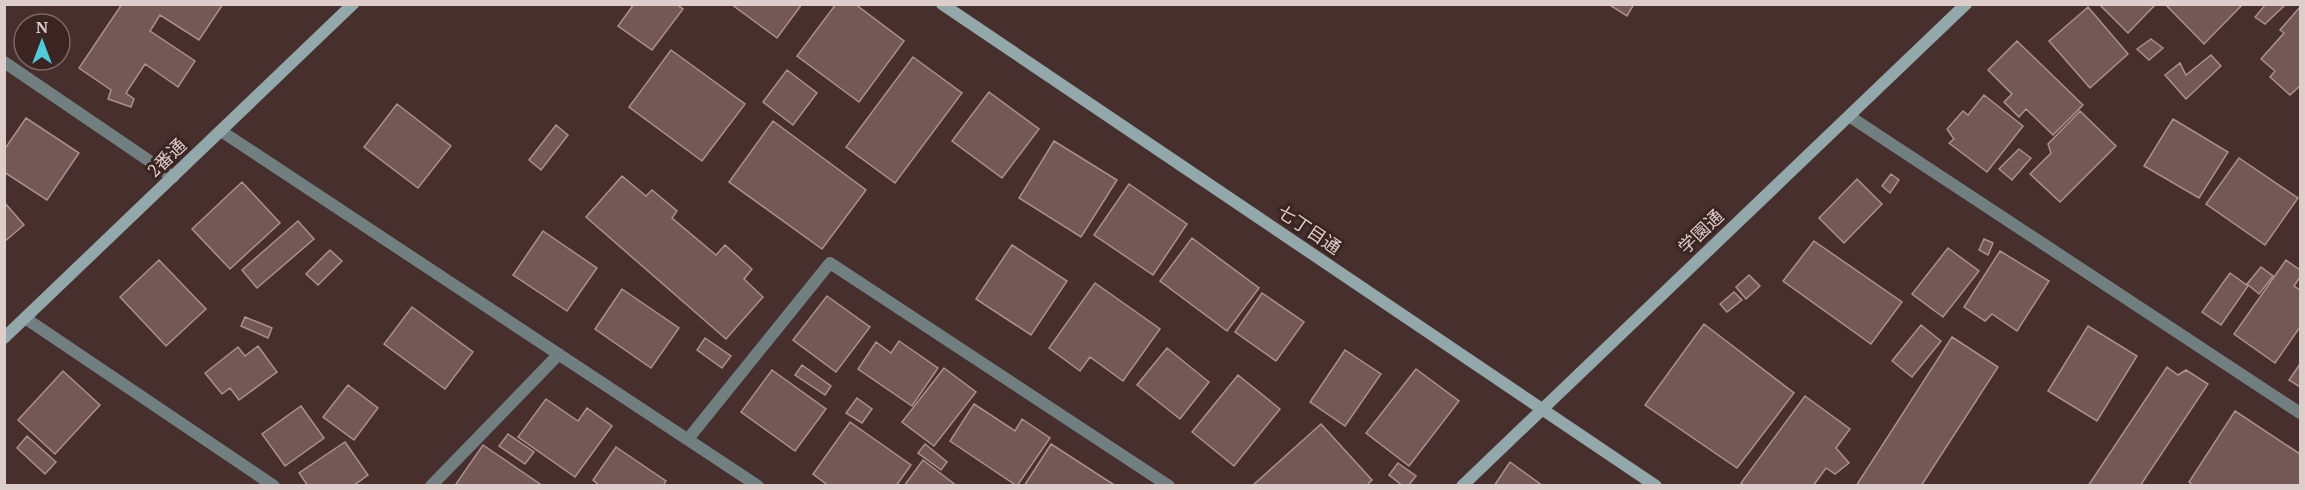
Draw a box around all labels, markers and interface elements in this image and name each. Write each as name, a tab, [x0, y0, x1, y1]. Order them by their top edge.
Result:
north arrow	[12, 12, 72, 72]
text: N	[36, 16, 48, 38]
street label: 2番通	[142, 133, 191, 182]
street label: 七丁目通	[1273, 199, 1346, 259]
street label: 学園通	[1673, 204, 1728, 259]

